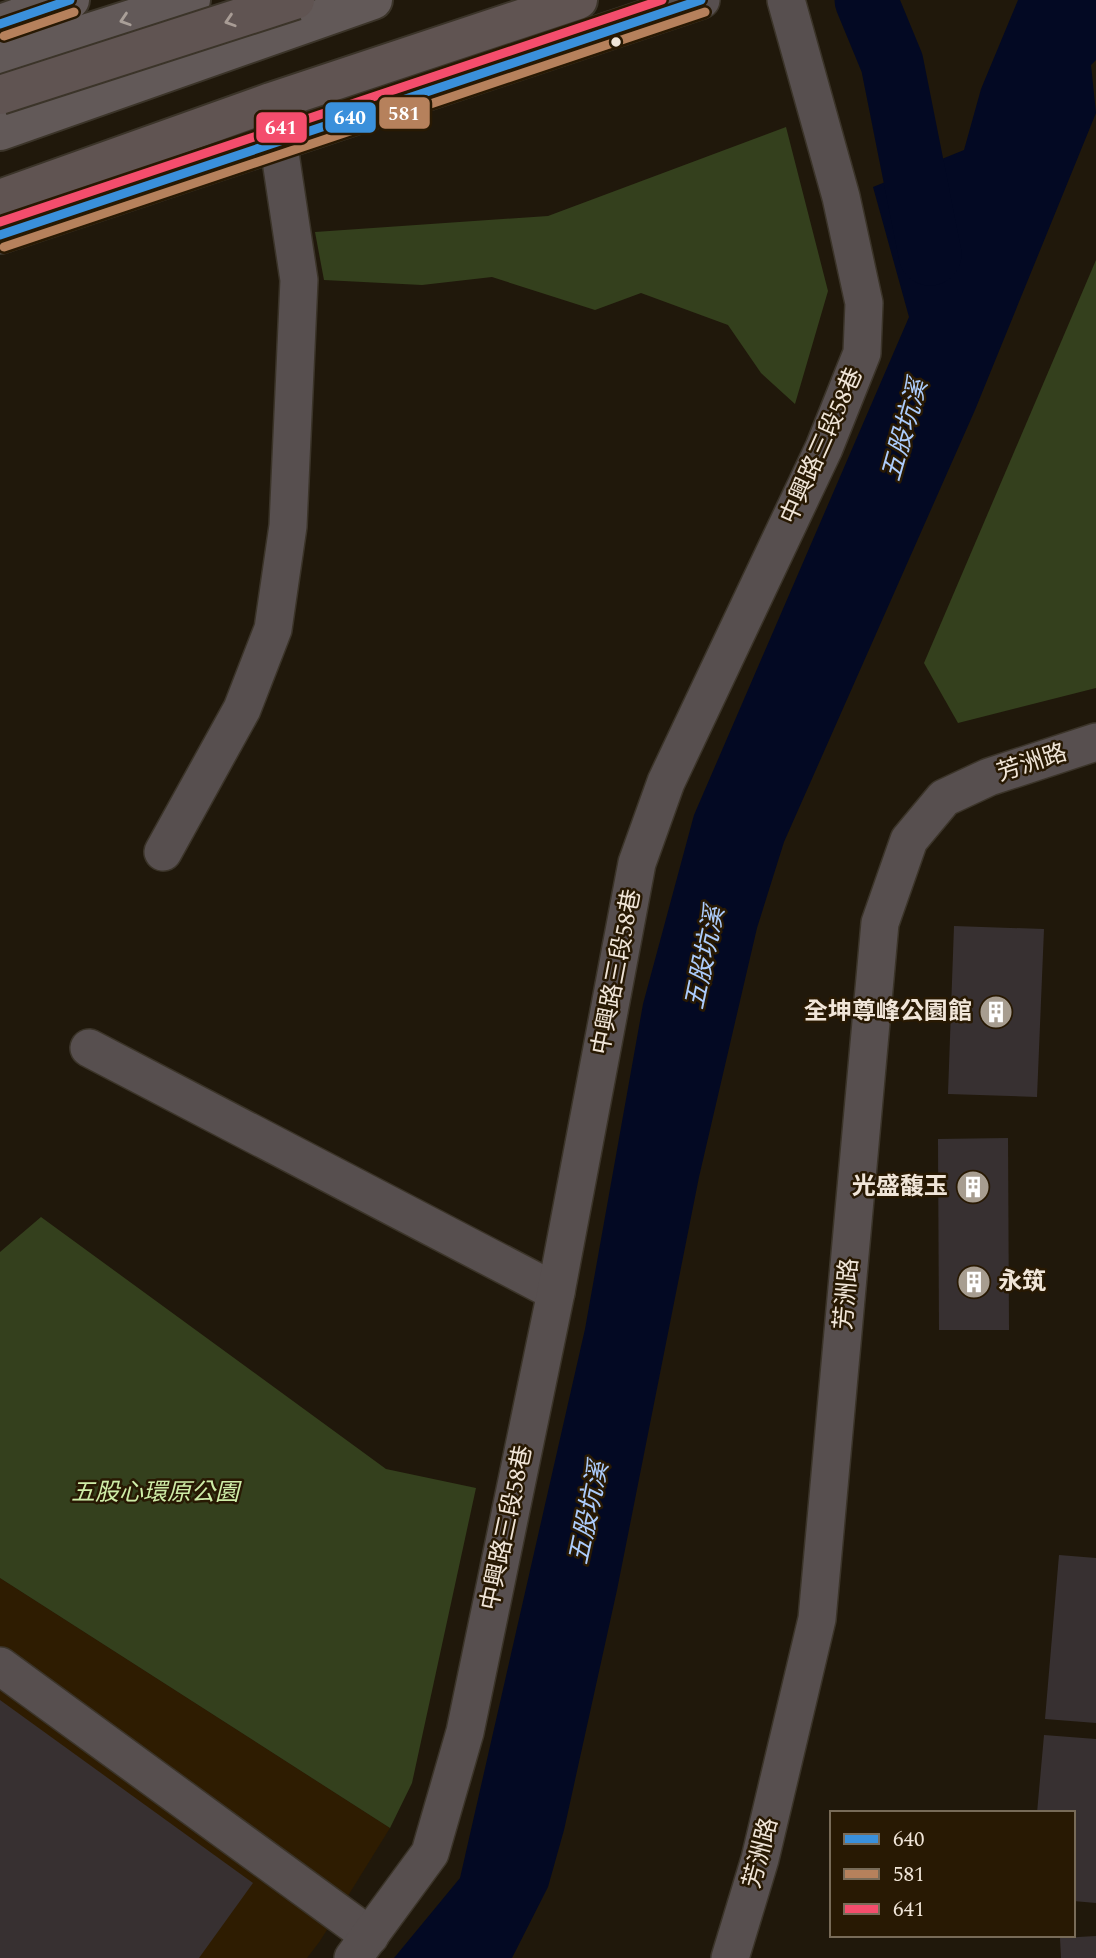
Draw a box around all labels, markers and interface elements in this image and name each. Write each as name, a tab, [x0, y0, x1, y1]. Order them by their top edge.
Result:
one-way arrow	[120, 12, 132, 26]
one-way arrow	[224, 13, 236, 27]
unlabelled marker	[609, 35, 623, 49]
line badge: 581	[378, 96, 431, 130]
text: 581	[388, 100, 420, 129]
line badge: 640	[324, 101, 377, 134]
text: 640	[334, 104, 366, 133]
line badge: 641	[255, 111, 308, 144]
text: 641	[265, 114, 297, 143]
street label: 中興路三段58巷	[771, 362, 873, 530]
water label: 五股坑溪	[871, 371, 940, 486]
street label: 芳洲路	[992, 735, 1072, 791]
street label: 中興路三段58巷	[583, 886, 651, 1058]
water label: 五股坑溪	[675, 899, 736, 1013]
building icon: 全坤尊峰公園館	[977, 993, 1015, 1031]
place label: 全坤尊峰公園館	[804, 994, 972, 1030]
building icon: 光盛馥玉	[954, 1168, 992, 1206]
place label: 光盛馥玉	[852, 1169, 948, 1205]
street label: 芳洲路	[826, 1257, 868, 1331]
building icon: 永筑	[955, 1263, 993, 1301]
place label: 永筑	[998, 1264, 1046, 1300]
street label: 中興路三段58巷	[472, 1442, 542, 1614]
water label: 五股坑溪	[559, 1454, 620, 1568]
park label: 五股心環原公園	[71, 1475, 242, 1511]
legend	[830, 1811, 1075, 1937]
street label: 芳洲路	[734, 1814, 788, 1892]
text: 640	[893, 1824, 925, 1856]
text: 581	[893, 1859, 925, 1891]
text: 641	[893, 1894, 925, 1926]

